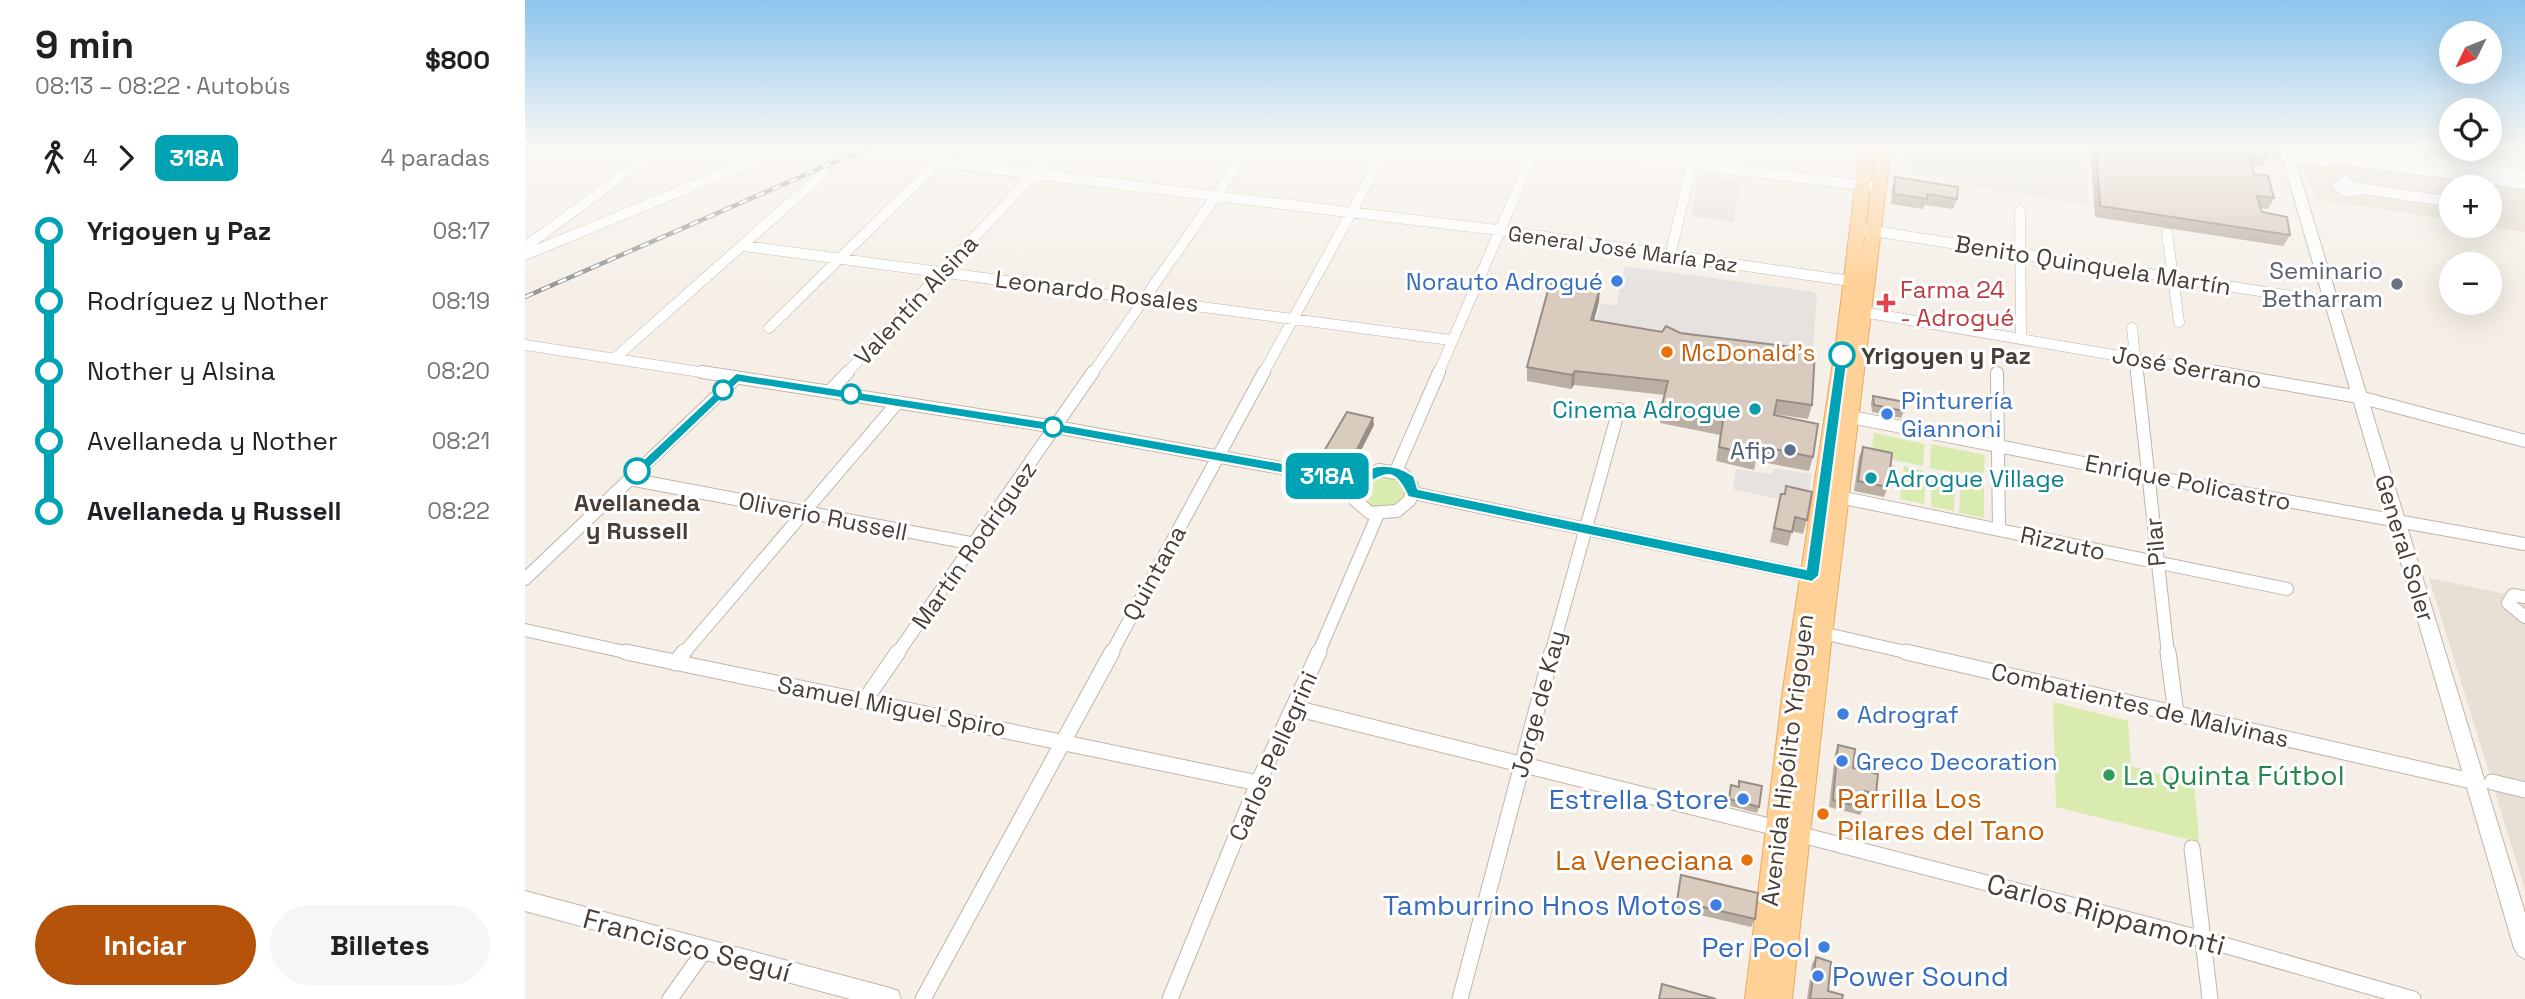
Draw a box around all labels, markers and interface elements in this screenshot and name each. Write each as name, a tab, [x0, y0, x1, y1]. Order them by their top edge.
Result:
text: 9 min	[35, 21, 134, 69]
north arrow	[2439, 21, 2503, 84]
map controls	[2439, 21, 2502, 315]
text: $800	[425, 43, 490, 77]
text: 08:13 – 08:22 · Autobús	[35, 71, 290, 101]
button: locate	[2439, 98, 2502, 161]
icon: walk	[35, 139, 73, 177]
icon: forward	[107, 139, 145, 177]
text: 318A	[169, 142, 224, 173]
text: 4	[83, 143, 97, 173]
text: 4 paradas	[380, 143, 490, 173]
button: +	[2439, 175, 2502, 238]
text: Yrigoyen y Paz	[87, 214, 271, 248]
text: 08:17	[433, 216, 490, 246]
street label: General José María Paz	[1506, 220, 1740, 278]
street label: Valentín Alsina	[847, 228, 985, 372]
street label: Benito Quinquela Martín	[1953, 228, 2233, 302]
button: −	[2439, 252, 2502, 315]
place label: Seminario Betharram	[2262, 255, 2383, 314]
street label: Leonardo Rosales	[994, 263, 1200, 319]
place label: Norauto Adrogué	[1406, 266, 1603, 297]
marker: Norauto Adrogué	[1609, 273, 1625, 289]
place label: Farma 24 - Adrogué	[1900, 274, 2014, 333]
marker: Seminario Betharram	[2389, 276, 2405, 292]
text: Rodríguez y Nother	[87, 284, 329, 318]
text: 08:19	[431, 286, 490, 316]
marker: Farma 24 - Adrogué	[1878, 295, 1894, 311]
place label: McDonald's	[1681, 337, 1815, 368]
street label: José Serrano	[2110, 339, 2264, 395]
place label: Yrigoyen y Paz	[1861, 340, 2031, 371]
marker: Yrigoyen y Paz	[1829, 342, 1855, 368]
marker: McDonald's	[1659, 344, 1675, 360]
text: Nother y Alsina	[87, 354, 276, 388]
text: 08:20	[426, 356, 490, 386]
unlabelled marker	[713, 380, 733, 400]
unlabelled marker	[841, 384, 861, 404]
place label: Pinturería Giannoni	[1901, 385, 2013, 444]
place label: Cinema Adrogue	[1552, 394, 1741, 425]
marker: Cinema Adrogue	[1747, 401, 1763, 417]
marker: Pinturería Giannoni	[1879, 406, 1895, 422]
unlabelled marker	[1043, 417, 1063, 437]
text: Avellaneda y Nother	[87, 424, 338, 458]
text: 08:21	[432, 426, 490, 456]
place label: Afip	[1730, 435, 1776, 466]
marker: Afip	[1782, 442, 1798, 458]
street label: Enrique Policastro	[2082, 447, 2294, 517]
line badge: 318A	[1278, 453, 1376, 499]
street label: Martín Rodríguez	[904, 455, 1044, 635]
marker: Avellaneda y Russell	[624, 458, 650, 484]
text: 318A	[1300, 460, 1354, 491]
place label: Adrogue Village	[1885, 463, 2065, 494]
marker: Adrogue Village	[1863, 470, 1879, 486]
street label: General Soler	[2368, 471, 2442, 625]
street label: Oliverio Russell	[736, 484, 910, 548]
place label: Avellaneda y Russell	[574, 487, 700, 546]
text: Avellaneda y Russell	[87, 494, 341, 528]
text: 08:22	[427, 496, 490, 526]
street label: Pilar	[2137, 516, 2173, 568]
street label: Rizzuto	[2018, 519, 2108, 567]
street label: Quintana	[1115, 520, 1193, 626]
street label: Avenida Hipólito Yrigoyen	[1754, 612, 1820, 908]
street label: Jorge de Kay	[1503, 627, 1573, 781]
street label: Combatientes de Malvinas	[1988, 656, 2292, 754]
street label: Carlos Pellegrini	[1222, 666, 1324, 846]
street label: Samuel Miguel Spiro	[775, 669, 1009, 743]
place label: Adrograf	[1857, 699, 1959, 730]
marker: Adrograf	[1835, 706, 1851, 722]
place label: Greco Decoration	[1856, 746, 2057, 777]
marker: Greco Decoration	[1834, 753, 1850, 769]
place label: La Quinta Fútbol	[2123, 757, 2345, 793]
marker: La Quinta Fútbol	[2101, 767, 2117, 783]
place label: Parrilla Los Pilares del Tano	[1837, 780, 2045, 848]
place label: Estrella Store	[1549, 781, 1729, 817]
marker: Estrella Store	[1735, 791, 1751, 807]
marker: Parrilla Los Pilares del Tano	[1815, 806, 1831, 822]
place label: La Veneciana	[1555, 842, 1733, 878]
marker: La Veneciana	[1739, 852, 1755, 868]
street label: Carlos Rippamonti	[1983, 865, 2229, 963]
place label: Tamburrino Hnos Motos	[1383, 887, 1702, 923]
marker: Tamburrino Hnos Motos	[1708, 897, 1724, 913]
street label: Francisco Seguí	[579, 900, 795, 990]
button: Iniciar	[35, 905, 256, 985]
button: Billetes	[270, 905, 490, 985]
place label: Per Pool	[1701, 929, 1810, 965]
marker: Per Pool	[1816, 939, 1832, 955]
place label: Power Sound	[1832, 958, 2009, 994]
marker: Power Sound	[1810, 968, 1826, 984]

